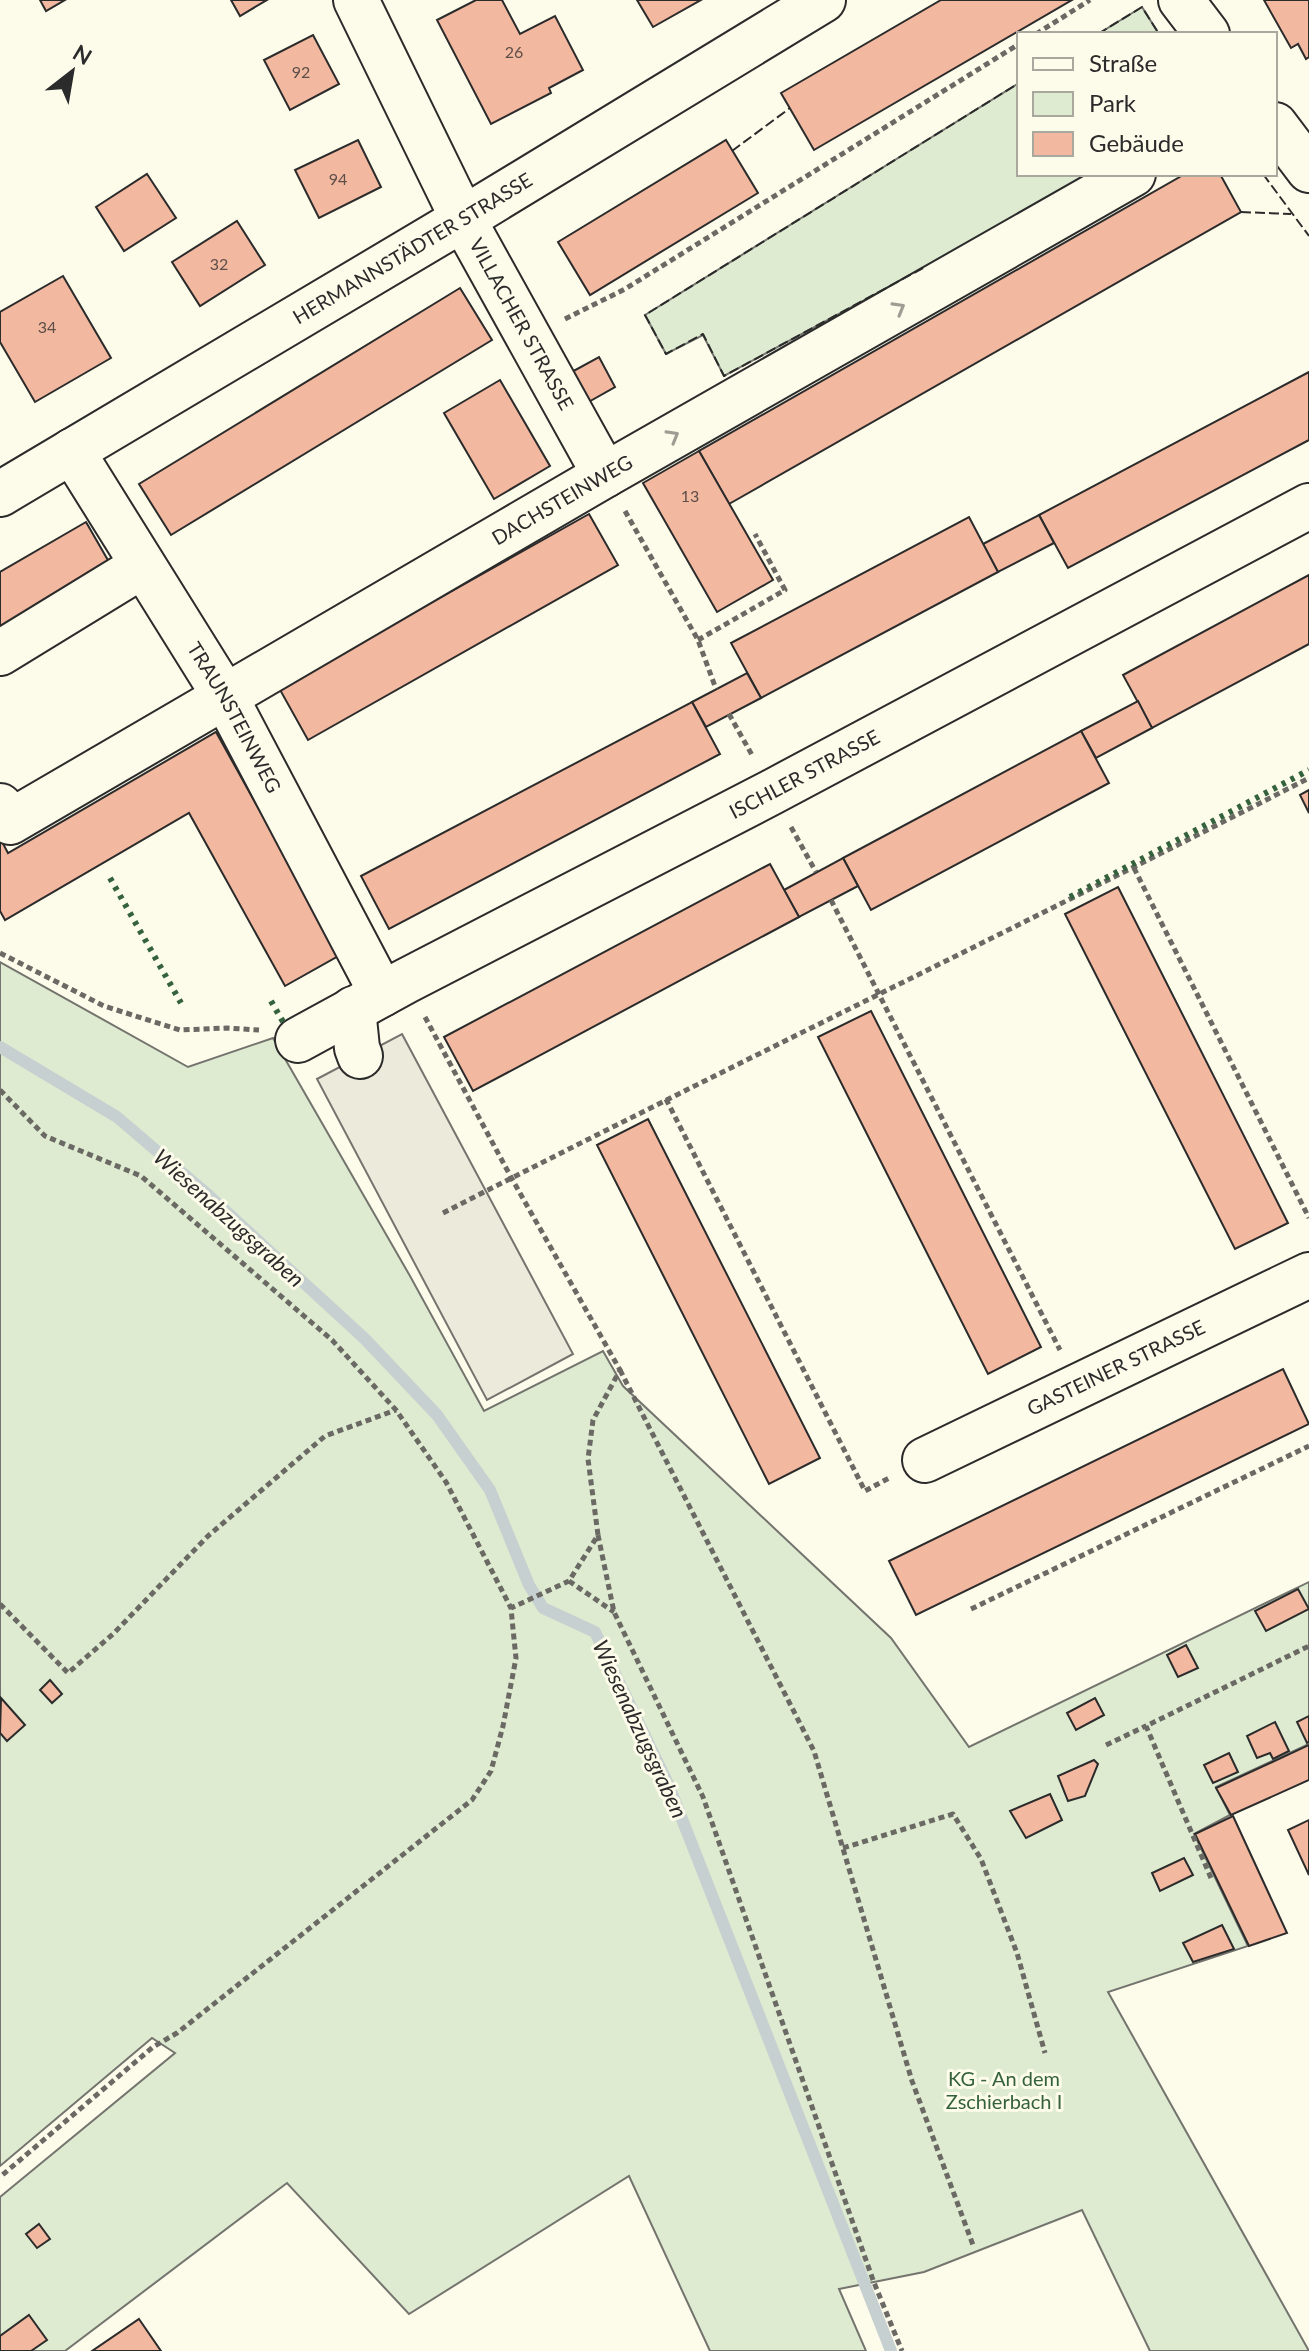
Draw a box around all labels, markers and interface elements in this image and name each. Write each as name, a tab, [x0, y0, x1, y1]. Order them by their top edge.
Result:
north arrow	[32, 32, 112, 112]
legend	[1017, 32, 1277, 176]
text: N	[68, 38, 97, 70]
house number: 26	[505, 42, 523, 61]
text: Straße	[1089, 48, 1157, 77]
house number: 92	[292, 62, 310, 81]
text: Park	[1089, 88, 1137, 117]
text: Gebäude	[1089, 128, 1184, 157]
street label: HERMANNSTÄDTER STRASSE	[288, 167, 536, 328]
house number: 94	[329, 169, 347, 188]
street label: VILLACHER STRASSE	[465, 234, 579, 414]
house number: 32	[210, 254, 228, 273]
one-way arrow	[891, 302, 905, 317]
house number: 34	[38, 317, 56, 336]
one-way arrow	[664, 430, 679, 446]
street label: DACHSTEINWEG	[487, 449, 636, 549]
house number: 13	[681, 486, 699, 505]
street label: TRAUNSTEINWEG	[183, 637, 287, 797]
street label: ISCHLER STRASSE	[725, 724, 883, 823]
water label: Wiesenabzugsgraben	[148, 1143, 310, 1292]
street label: GASTEINER STRASSE	[1023, 1314, 1208, 1420]
water label: Wiesenabzugsgraben	[587, 1636, 694, 1822]
park label: KG - An dem Zschierbach I	[946, 2066, 1062, 2113]

